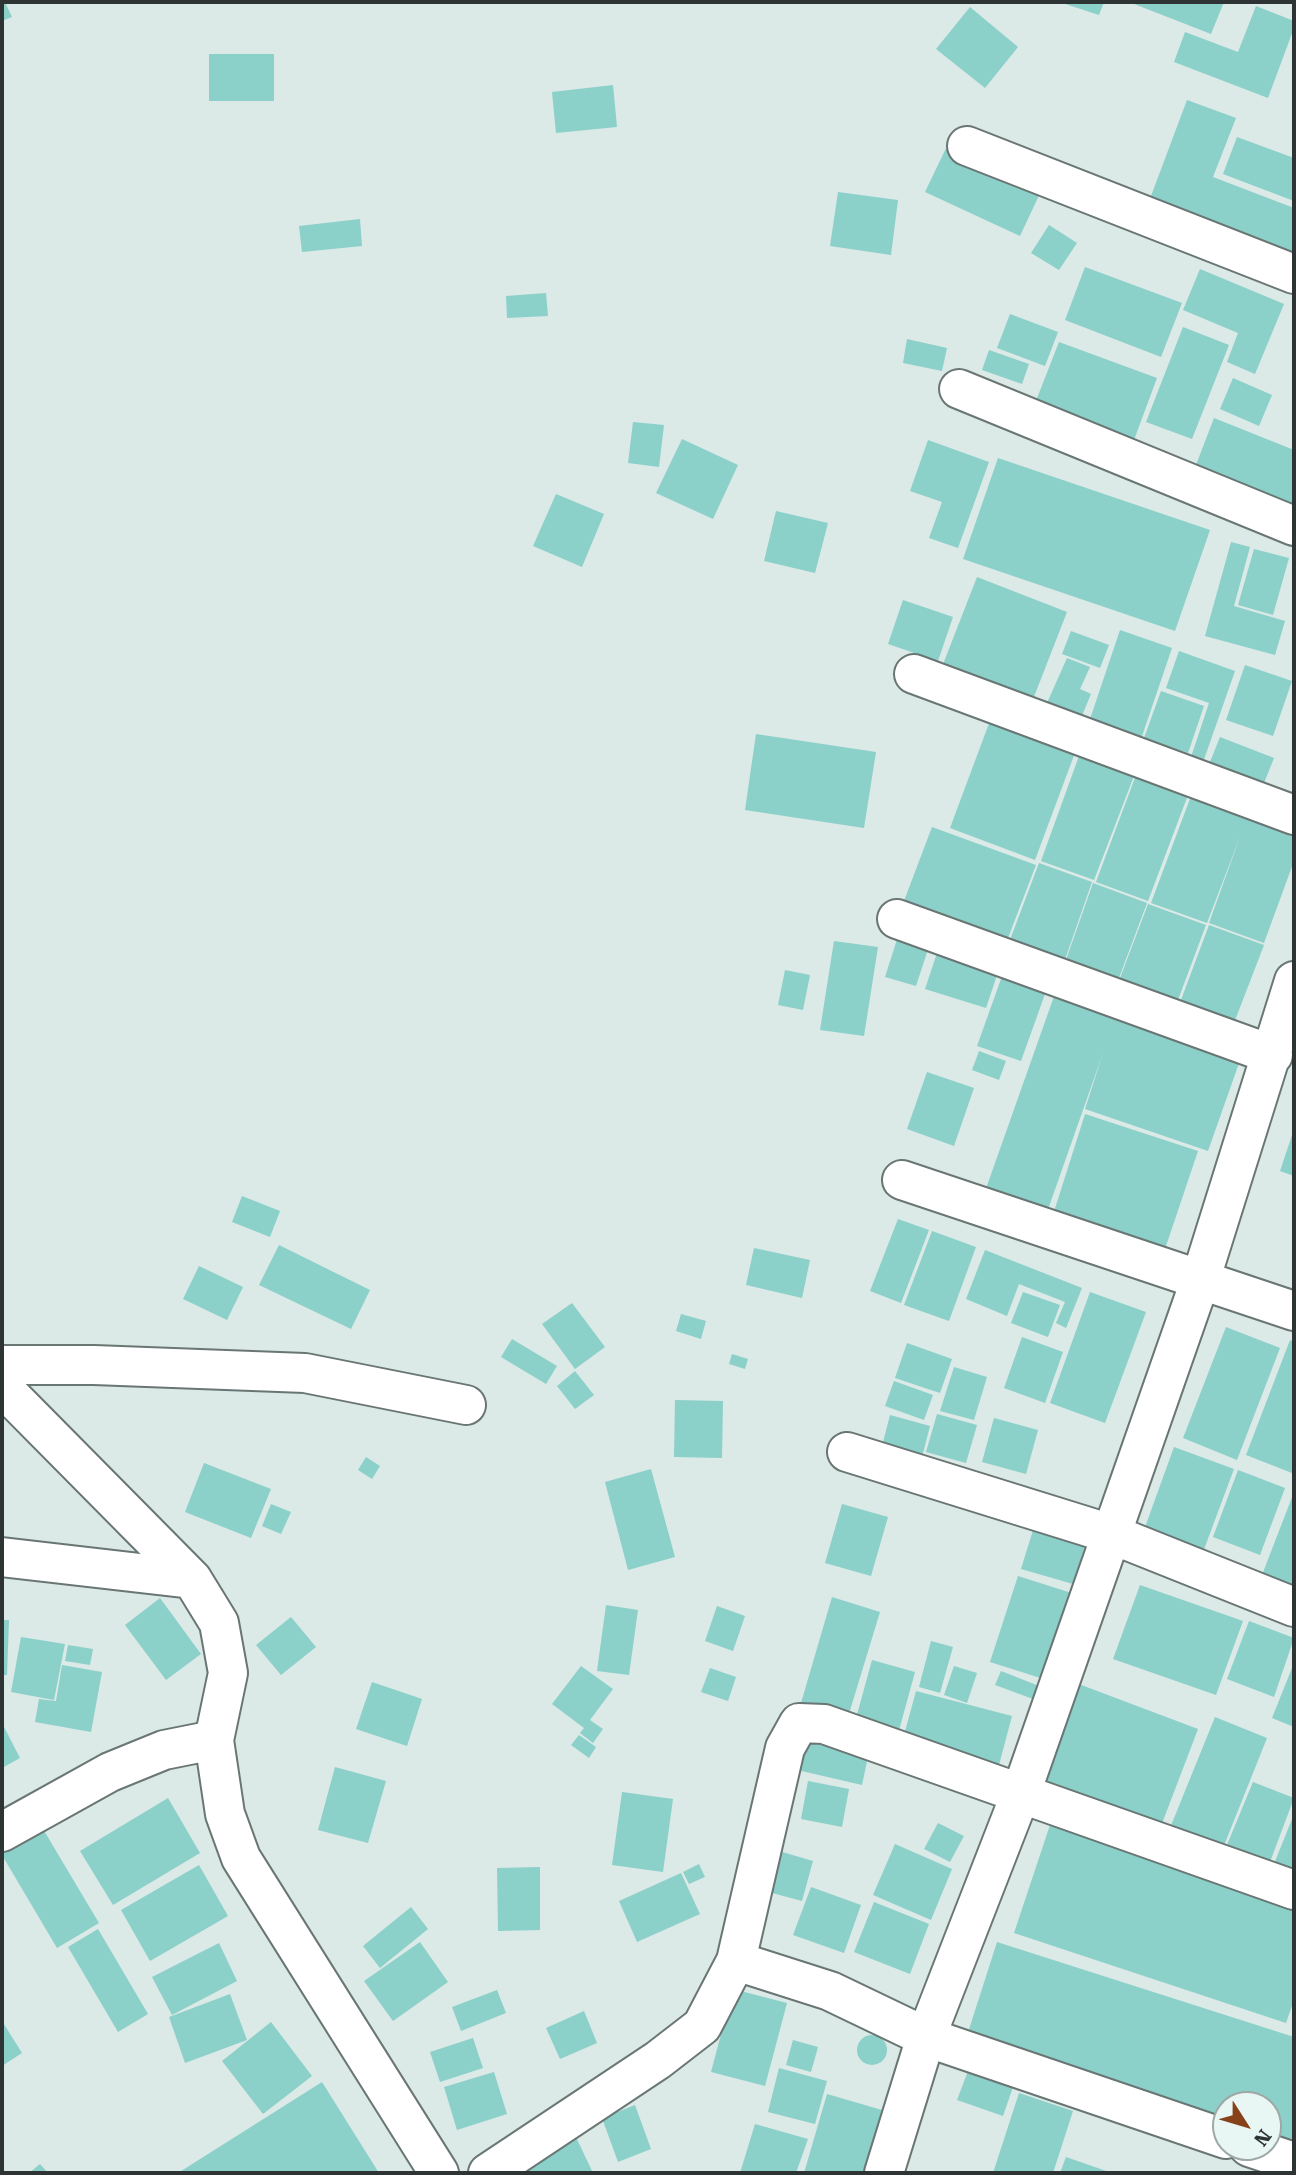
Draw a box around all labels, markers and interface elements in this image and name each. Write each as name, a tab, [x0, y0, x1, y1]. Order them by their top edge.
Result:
north arrow	[1212, 2091, 1282, 2161]
text: N	[1249, 2125, 1276, 2150]

